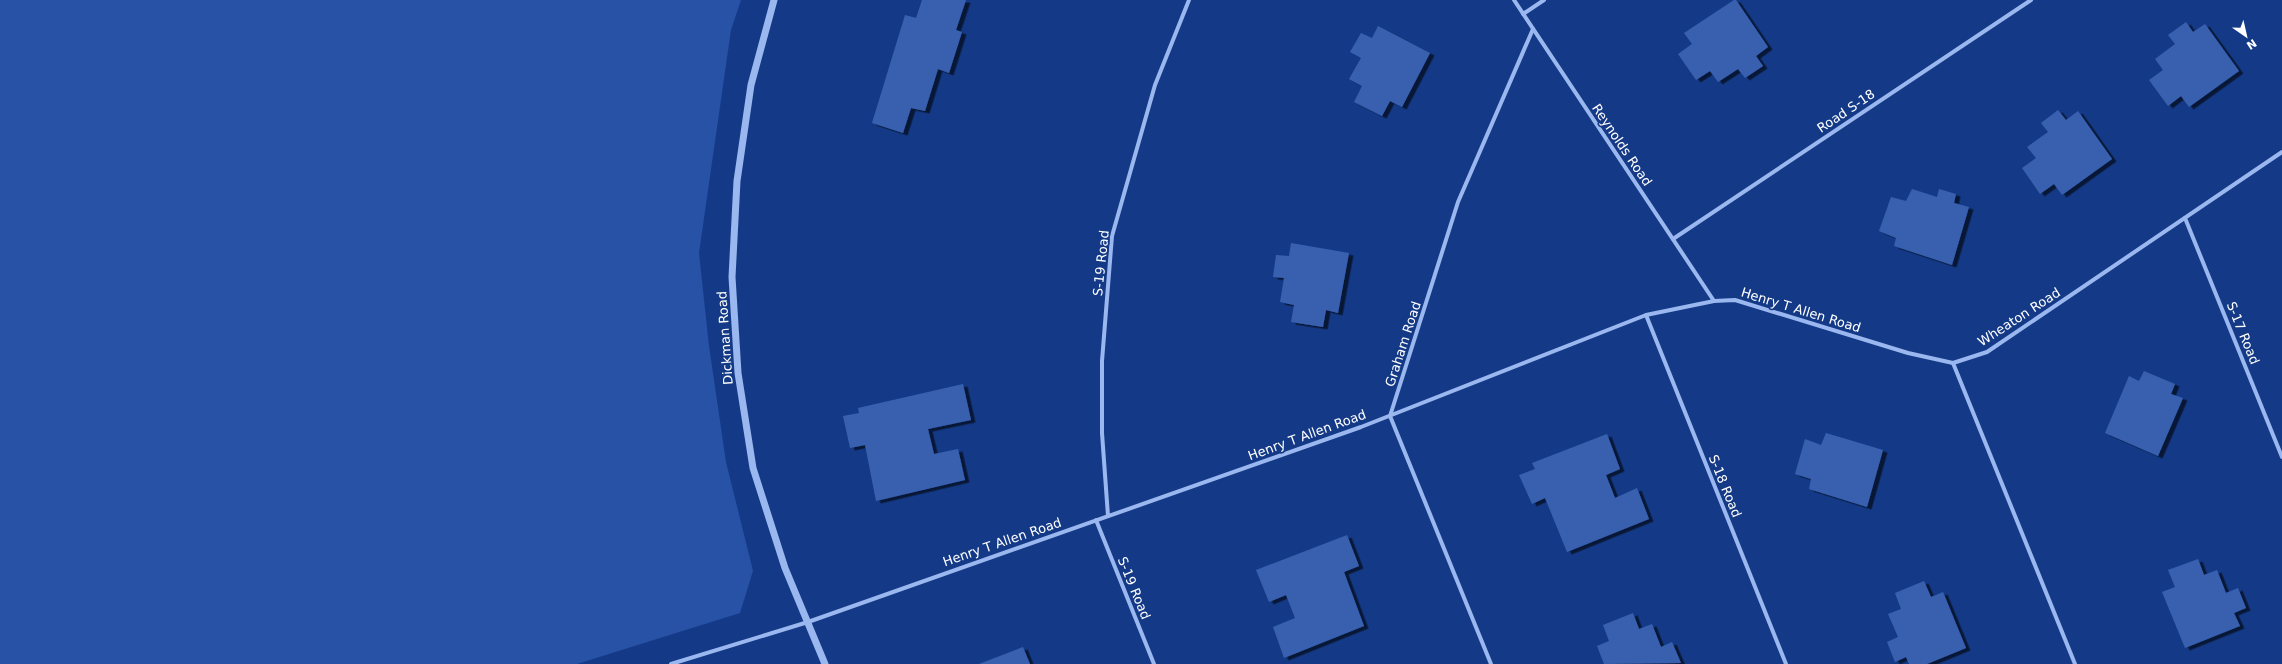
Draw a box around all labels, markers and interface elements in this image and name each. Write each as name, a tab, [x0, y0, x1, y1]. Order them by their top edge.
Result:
north arrow	[2226, 16, 2266, 56]
text: N	[2244, 36, 2259, 52]
street label: Road S-18	[1814, 86, 1878, 136]
street label: Reynolds Road	[1589, 101, 1655, 189]
street label: S-19 Road	[1090, 229, 1112, 297]
street label: Henry T Allen Road	[1739, 285, 1863, 335]
street label: Wheaton Road	[1975, 285, 2063, 349]
street label: Dickman Road	[714, 291, 736, 385]
street label: Graham Road	[1382, 299, 1424, 389]
street label: S-17 Road	[2224, 299, 2262, 367]
street label: Henry T Allen Road	[1246, 407, 1368, 463]
street label: S-18 Road	[1706, 452, 1744, 520]
street label: Henry T Allen Road	[941, 515, 1063, 569]
street label: S-19 Road	[1115, 554, 1153, 622]

